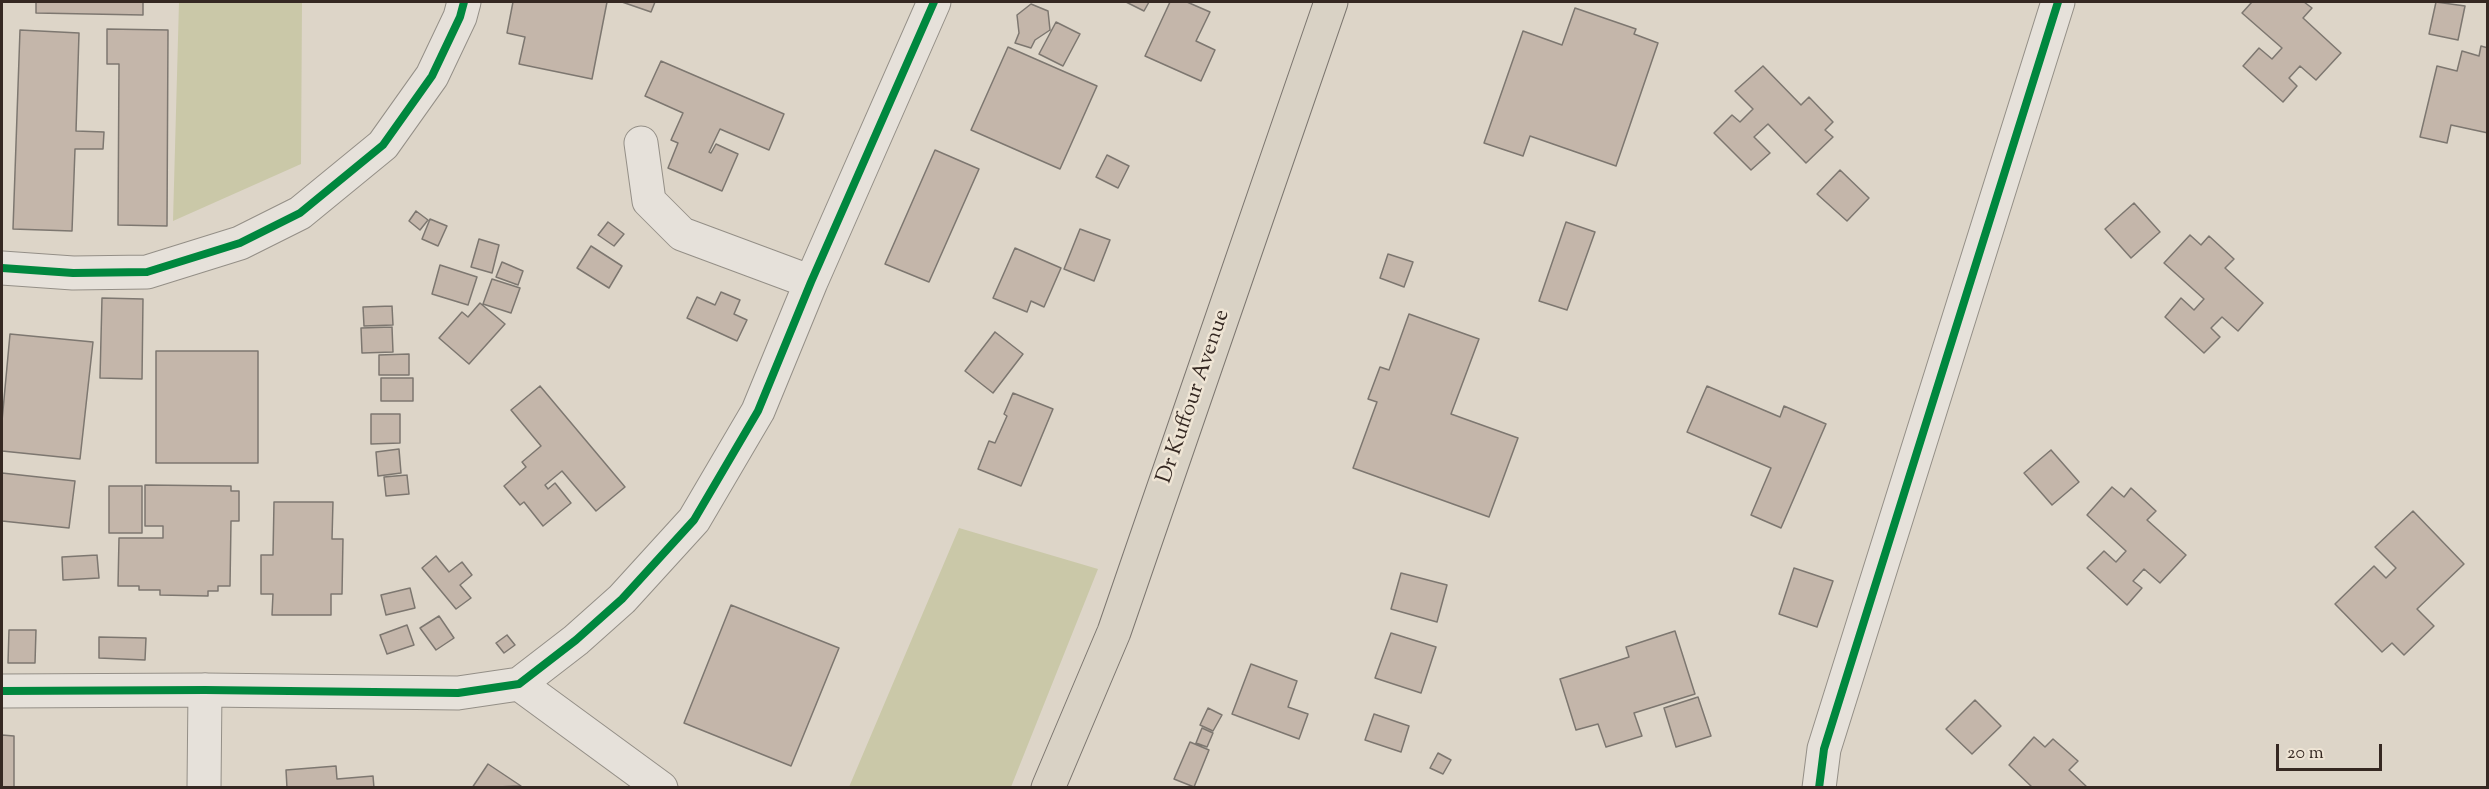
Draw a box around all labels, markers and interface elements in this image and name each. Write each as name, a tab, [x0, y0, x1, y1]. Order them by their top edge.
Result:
street label: Dr Kuffour Avenue	[1153, 307, 1237, 487]
scale bar	[2279, 732, 2386, 770]
text: 20 m	[2287, 741, 2324, 767]

